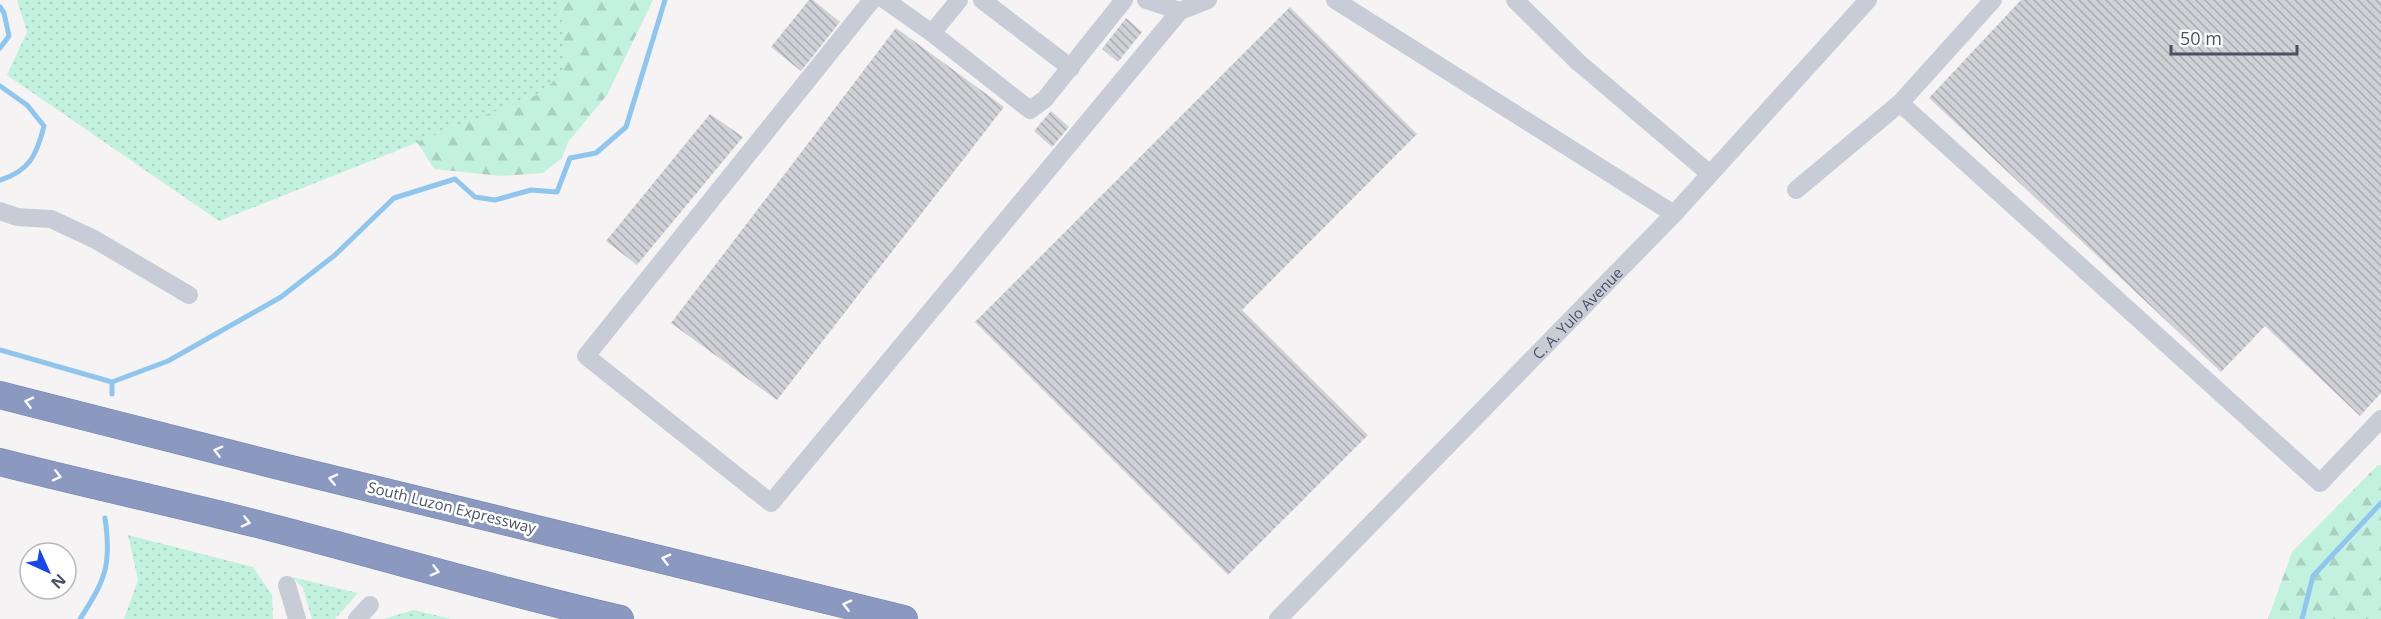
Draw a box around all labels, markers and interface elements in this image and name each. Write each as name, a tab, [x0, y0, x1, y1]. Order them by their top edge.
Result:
scale bar	[2171, 18, 2297, 56]
text: 50 m	[2180, 26, 2222, 50]
street label: C. A. Yulo Avenue	[1528, 263, 1627, 363]
one-way arrow	[24, 397, 34, 410]
one-way arrow	[213, 445, 223, 458]
one-way arrow	[52, 469, 62, 482]
one-way arrow	[329, 473, 339, 486]
street label: South Luzon Expressway	[366, 476, 539, 538]
one-way arrow	[241, 514, 251, 527]
north arrow	[18, 541, 78, 601]
one-way arrow	[661, 554, 671, 567]
one-way arrow	[430, 563, 440, 576]
text: N	[46, 569, 71, 594]
one-way arrow	[842, 599, 852, 612]

